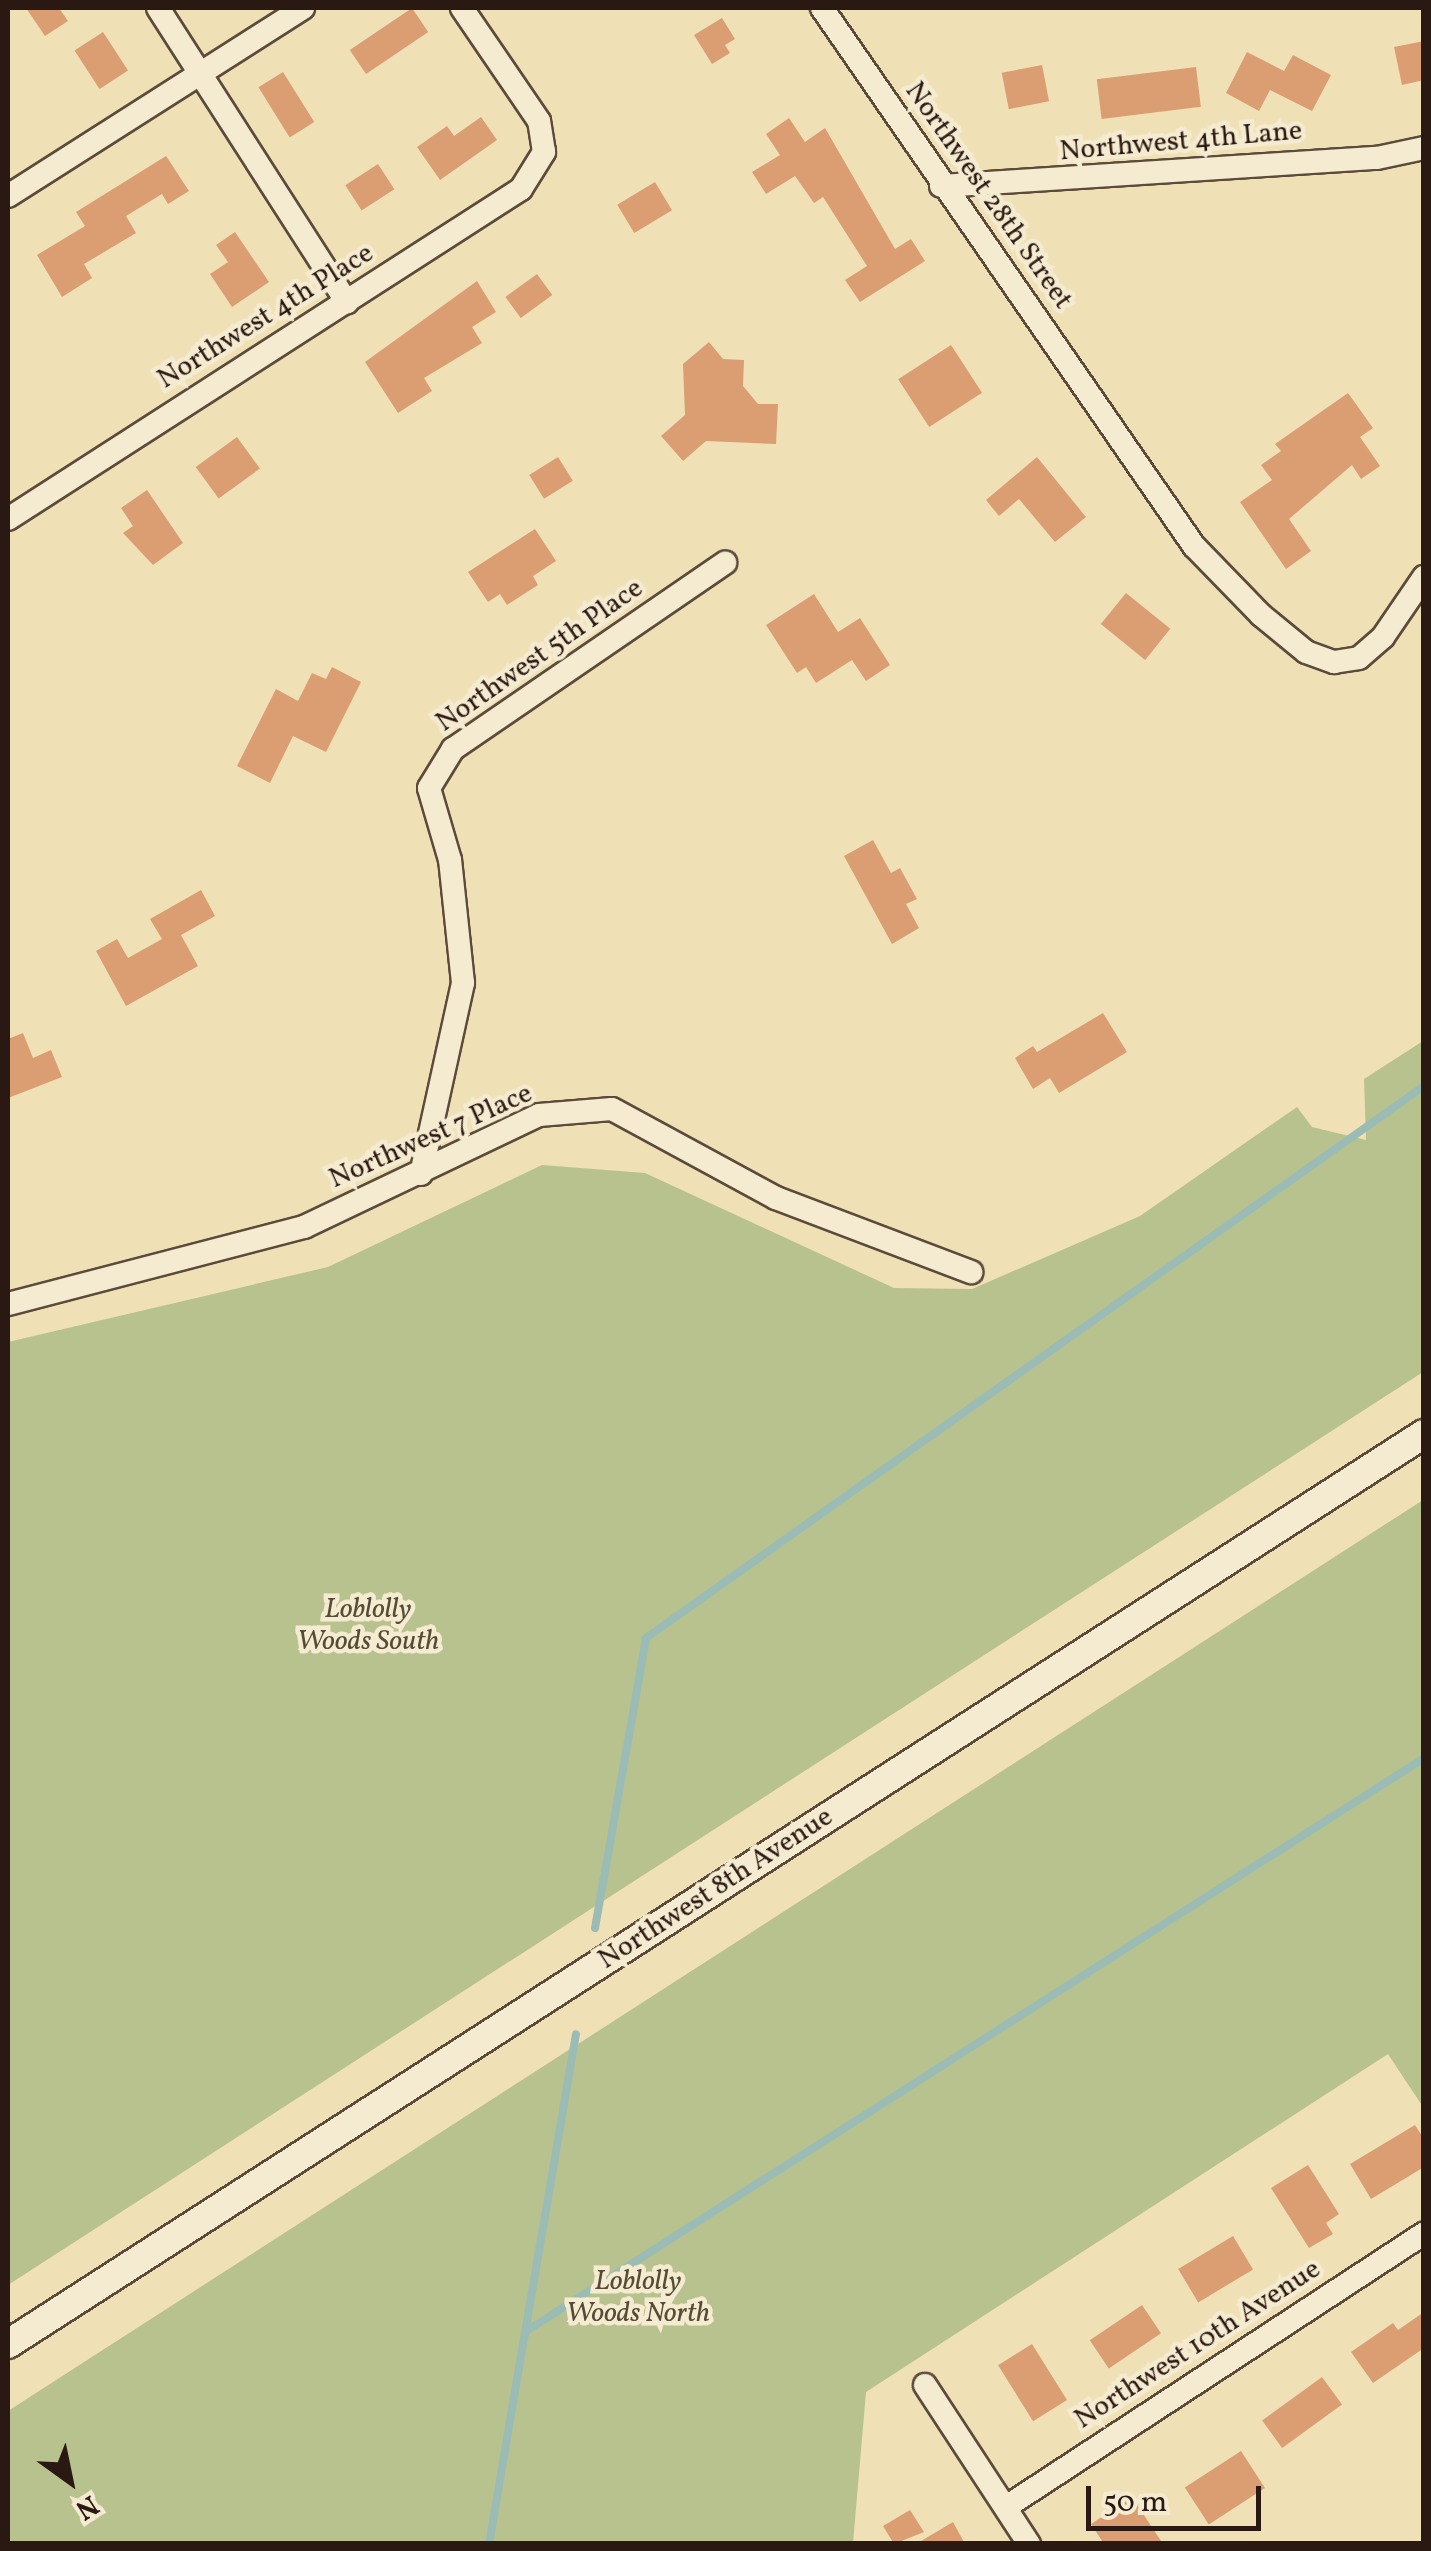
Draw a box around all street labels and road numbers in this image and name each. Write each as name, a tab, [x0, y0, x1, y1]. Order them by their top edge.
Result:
street label: Northwest 28th Street	[897, 76, 1079, 316]
street label: Northwest 4th Lane	[1058, 115, 1304, 169]
street label: Northwest 4th Place	[152, 237, 380, 397]
street label: Northwest 5th Place	[430, 572, 650, 740]
street label: Northwest 7 Place	[324, 1077, 538, 1197]
street label: Northwest 8th Avenue	[592, 1801, 840, 1977]
street label: Northwest 10th Avenue	[1069, 2253, 1327, 2437]

